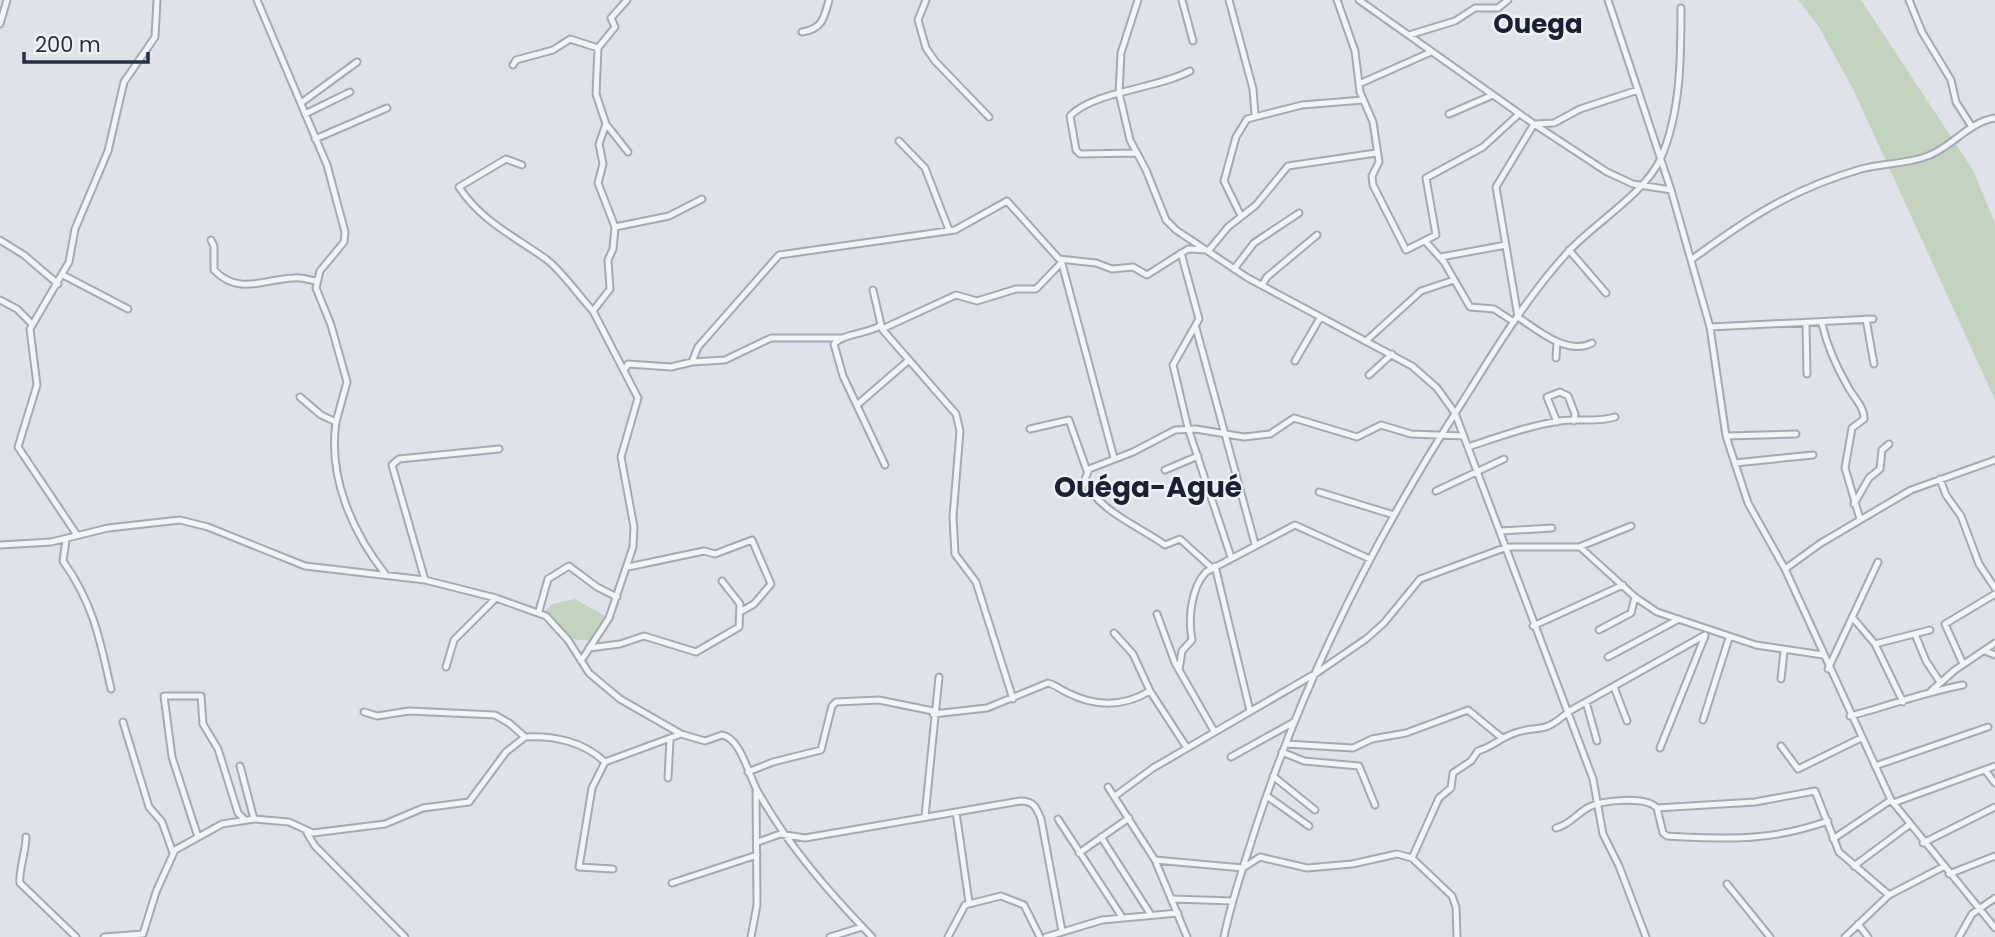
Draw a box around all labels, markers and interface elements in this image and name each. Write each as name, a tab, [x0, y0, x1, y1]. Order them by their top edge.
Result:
district label: Ouega	[1493, 6, 1583, 42]
scale bar	[24, 21, 149, 65]
text: 200 m	[35, 30, 101, 59]
district label: Ouéga-Agué	[1054, 468, 1242, 507]

